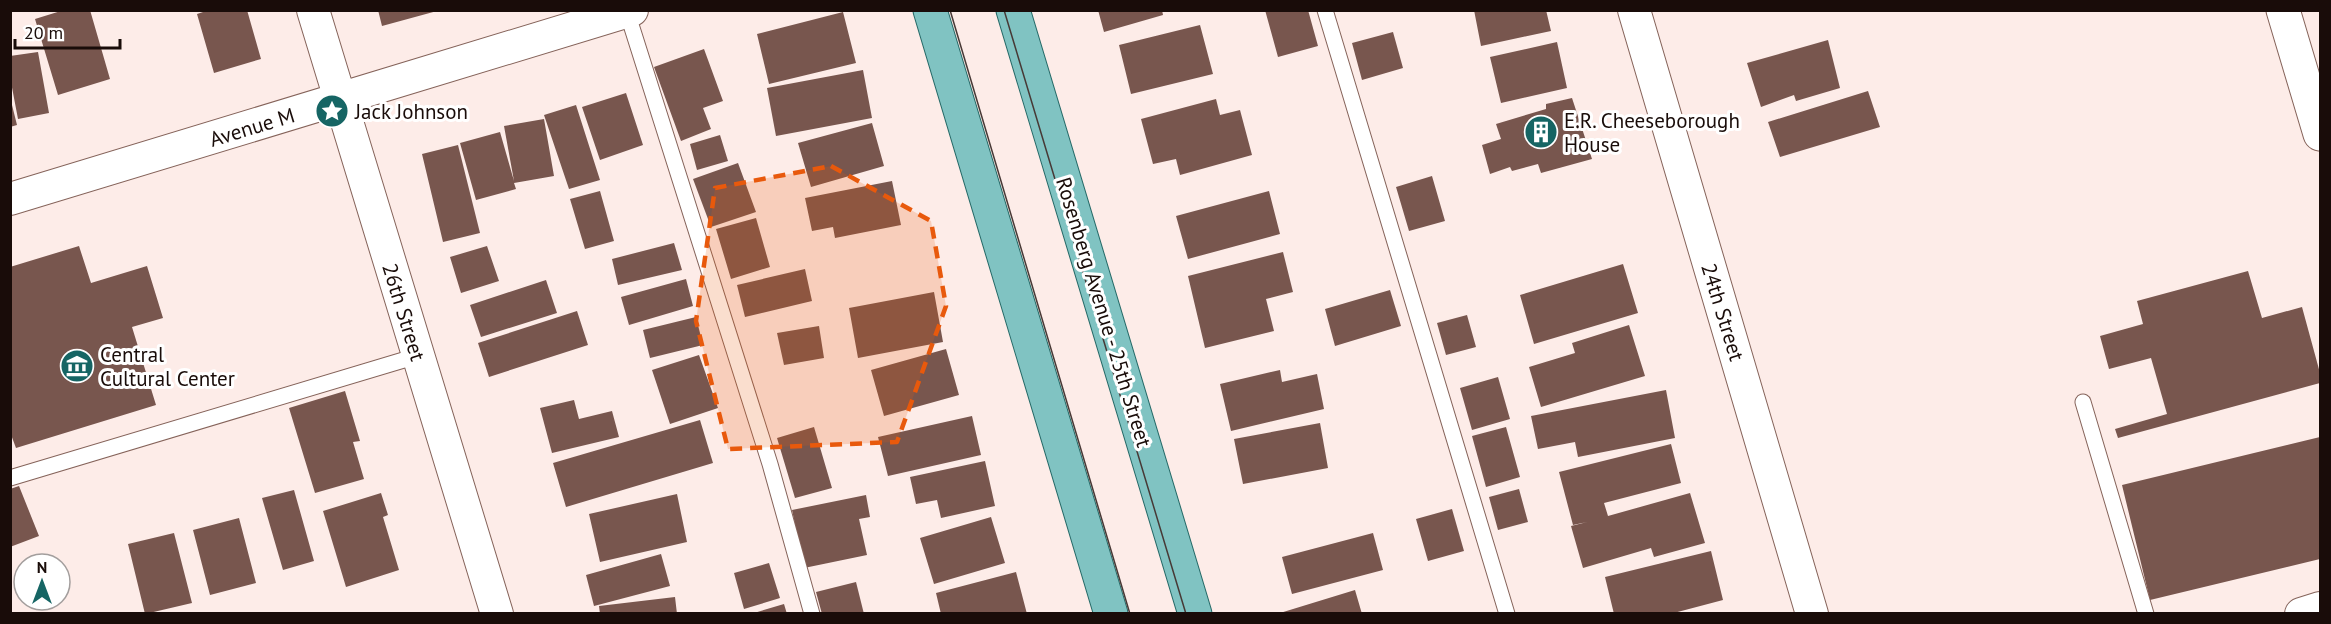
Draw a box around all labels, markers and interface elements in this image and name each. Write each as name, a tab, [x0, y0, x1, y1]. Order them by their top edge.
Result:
scale bar	[15, 12, 120, 50]
text: 20 m	[24, 21, 63, 44]
place icon: Jack Johnson	[314, 93, 350, 129]
place label: Jack Johnson	[354, 98, 468, 125]
street label: Avenue M	[206, 101, 298, 153]
place label: E.R. Cheeseborough House	[1564, 107, 1740, 158]
building icon: E.R. Cheeseborough House	[1523, 114, 1559, 150]
street label: Rosenberg Avenue - 25th Street	[1050, 174, 1158, 450]
street label: 26th Street	[376, 260, 432, 364]
street label: 24th Street	[1695, 260, 1751, 364]
place label: Central Cultural Center	[100, 341, 235, 392]
museum icon: Central Cultural Center	[59, 348, 95, 384]
north arrow	[12, 552, 72, 612]
text: N	[37, 557, 47, 577]

